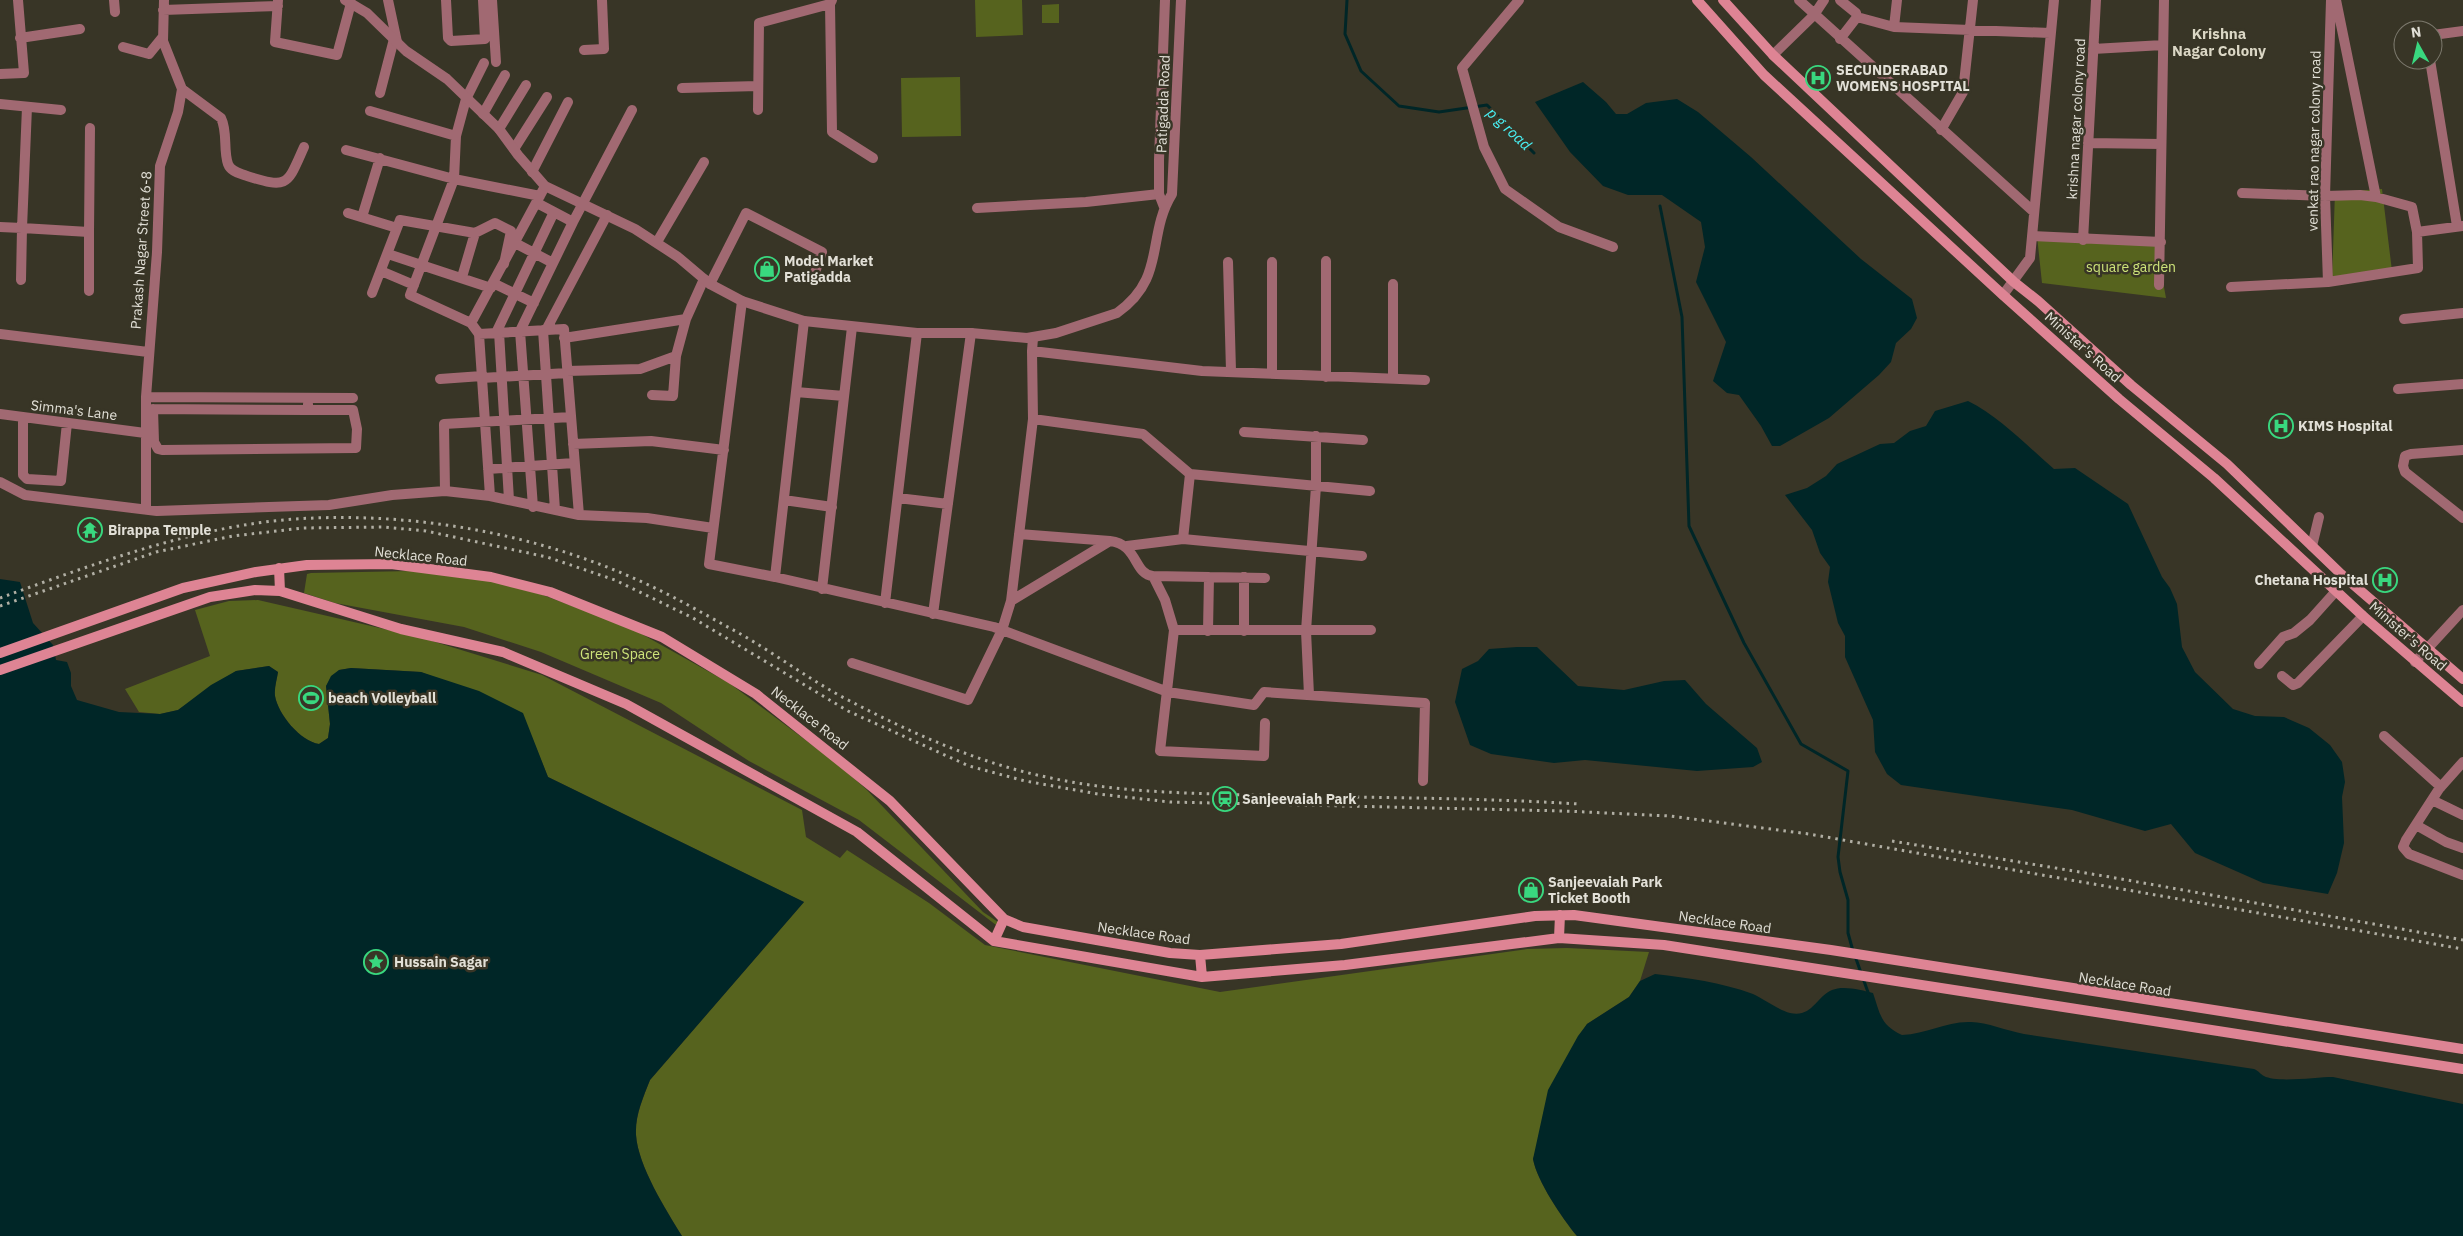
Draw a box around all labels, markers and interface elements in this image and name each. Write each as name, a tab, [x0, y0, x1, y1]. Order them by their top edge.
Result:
north arrow	[2393, 20, 2443, 70]
text: N	[2410, 23, 2422, 42]
district label: Krishna Nagar Colony	[2172, 24, 2266, 60]
street label: krishna nagar colony road	[2063, 38, 2089, 200]
street label: venkat rao nagar colony road	[2303, 50, 2325, 232]
street label: Patigadda Road	[1152, 55, 1174, 153]
place label: SECUNDERABAD WOMENS HOSPITAL	[1836, 61, 1970, 95]
hospital icon: SECUNDERABAD WOMENS HOSPITAL	[1805, 65, 1831, 91]
water label: p g road	[1482, 102, 1536, 154]
street label: Prakash Nagar Street 6-8	[126, 170, 156, 330]
place label: Model Market Patigadda	[784, 252, 873, 286]
shop icon: Model Market Patigadda	[754, 256, 780, 282]
park label: square garden	[2086, 258, 2176, 276]
street label: Minister's Road	[2041, 308, 2125, 386]
street label: Simma's Lane	[30, 396, 119, 424]
hospital icon: KIMS Hospital	[2268, 413, 2294, 439]
place label: KIMS Hospital	[2298, 417, 2392, 435]
temple icon: Birappa Temple	[77, 517, 103, 543]
place label: Birappa Temple	[108, 521, 211, 539]
street label: Necklace Road	[374, 542, 468, 570]
hospital icon: Chetana Hospital	[2372, 567, 2398, 593]
place label: Chetana Hospital	[2255, 571, 2368, 589]
street label: Minister's Road	[2366, 597, 2450, 675]
park label: Green Space	[580, 645, 660, 663]
street label: Necklace Road	[768, 682, 852, 754]
sports icon: beach Volleyball	[298, 685, 324, 711]
place label: beach Volleyball	[328, 689, 436, 707]
station icon: Sanjeevaiah Park	[1212, 786, 1238, 812]
place label: Sanjeevaiah Park	[1242, 790, 1357, 808]
place label: Sanjeevaiah Park Ticket Booth	[1548, 873, 1663, 907]
shop icon: Sanjeevaiah Park Ticket Booth	[1518, 877, 1544, 903]
street label: Necklace Road	[1677, 907, 1773, 937]
street label: Necklace Road	[1096, 918, 1192, 948]
place icon: Hussain Sagar	[363, 949, 389, 975]
place label: Hussain Sagar	[394, 953, 488, 971]
street label: Necklace Road	[2077, 968, 2173, 1000]

